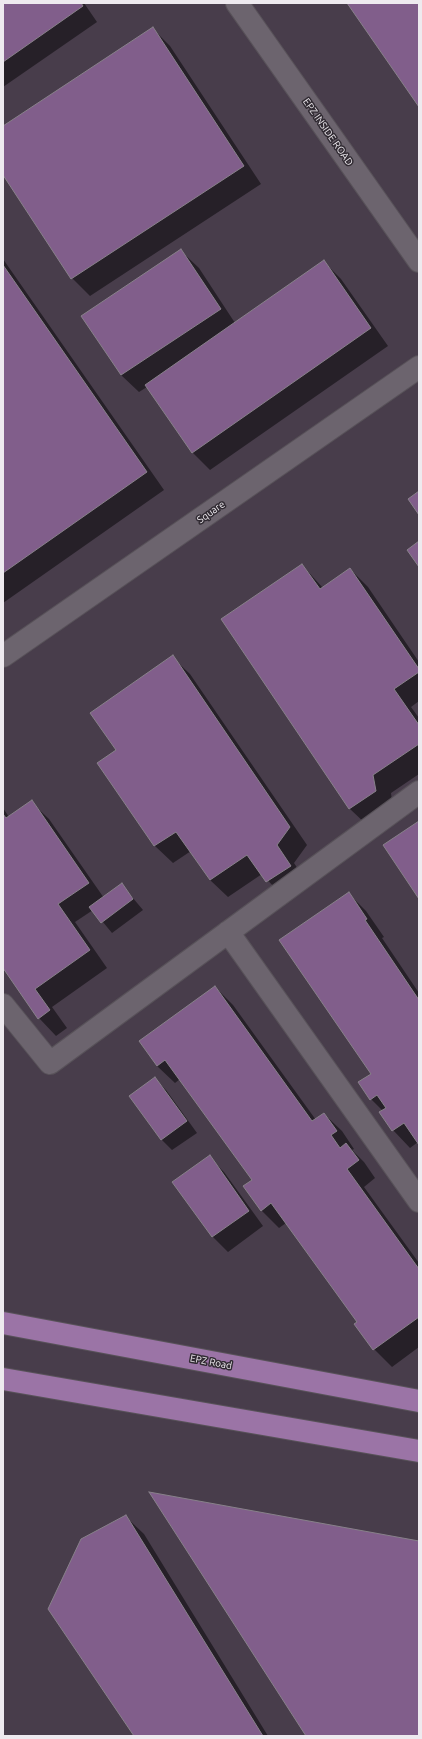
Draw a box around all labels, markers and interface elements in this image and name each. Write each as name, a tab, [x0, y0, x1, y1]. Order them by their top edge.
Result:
street label: EPZ INSIDE ROAD	[300, 96, 356, 168]
street label: Square	[195, 498, 227, 526]
street label: EPZ Road	[189, 1352, 233, 1372]

